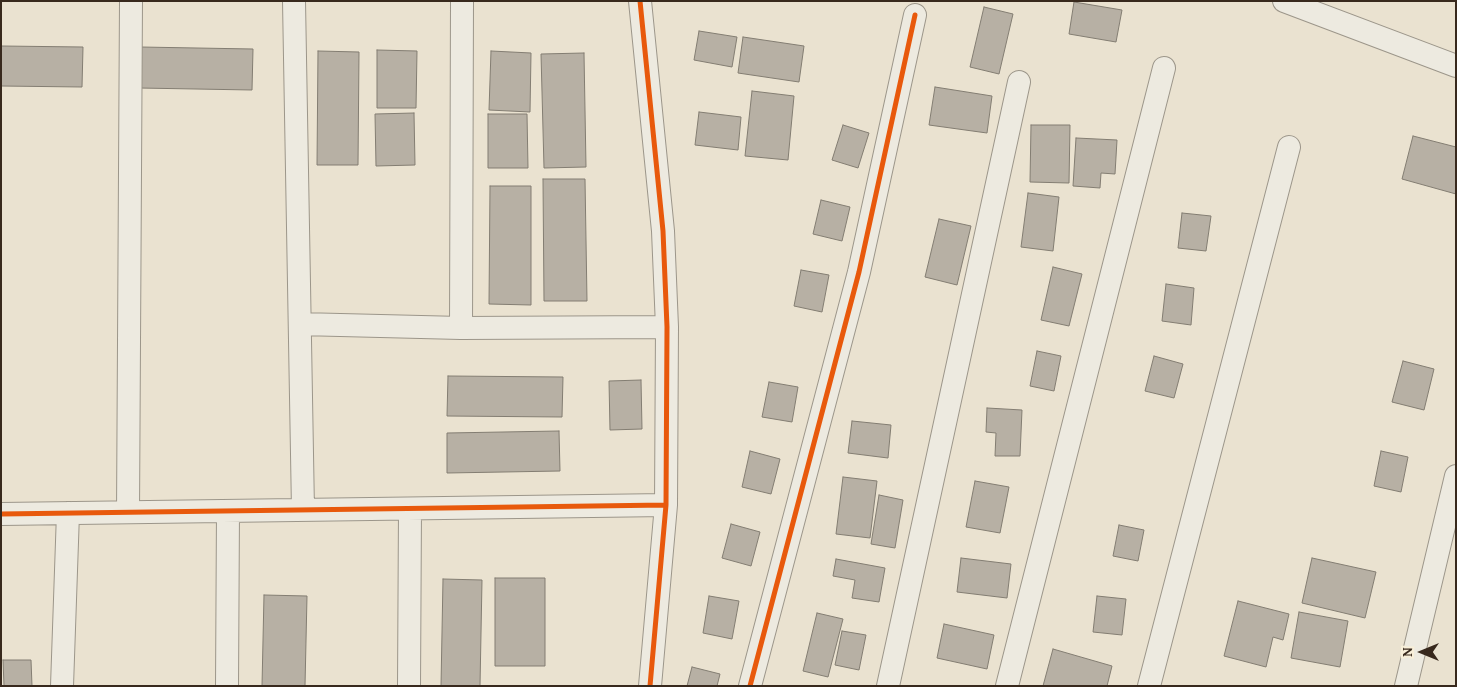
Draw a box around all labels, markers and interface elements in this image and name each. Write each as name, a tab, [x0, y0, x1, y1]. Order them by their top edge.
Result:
north arrow	[1397, 627, 1447, 677]
text: N	[1397, 647, 1417, 657]

